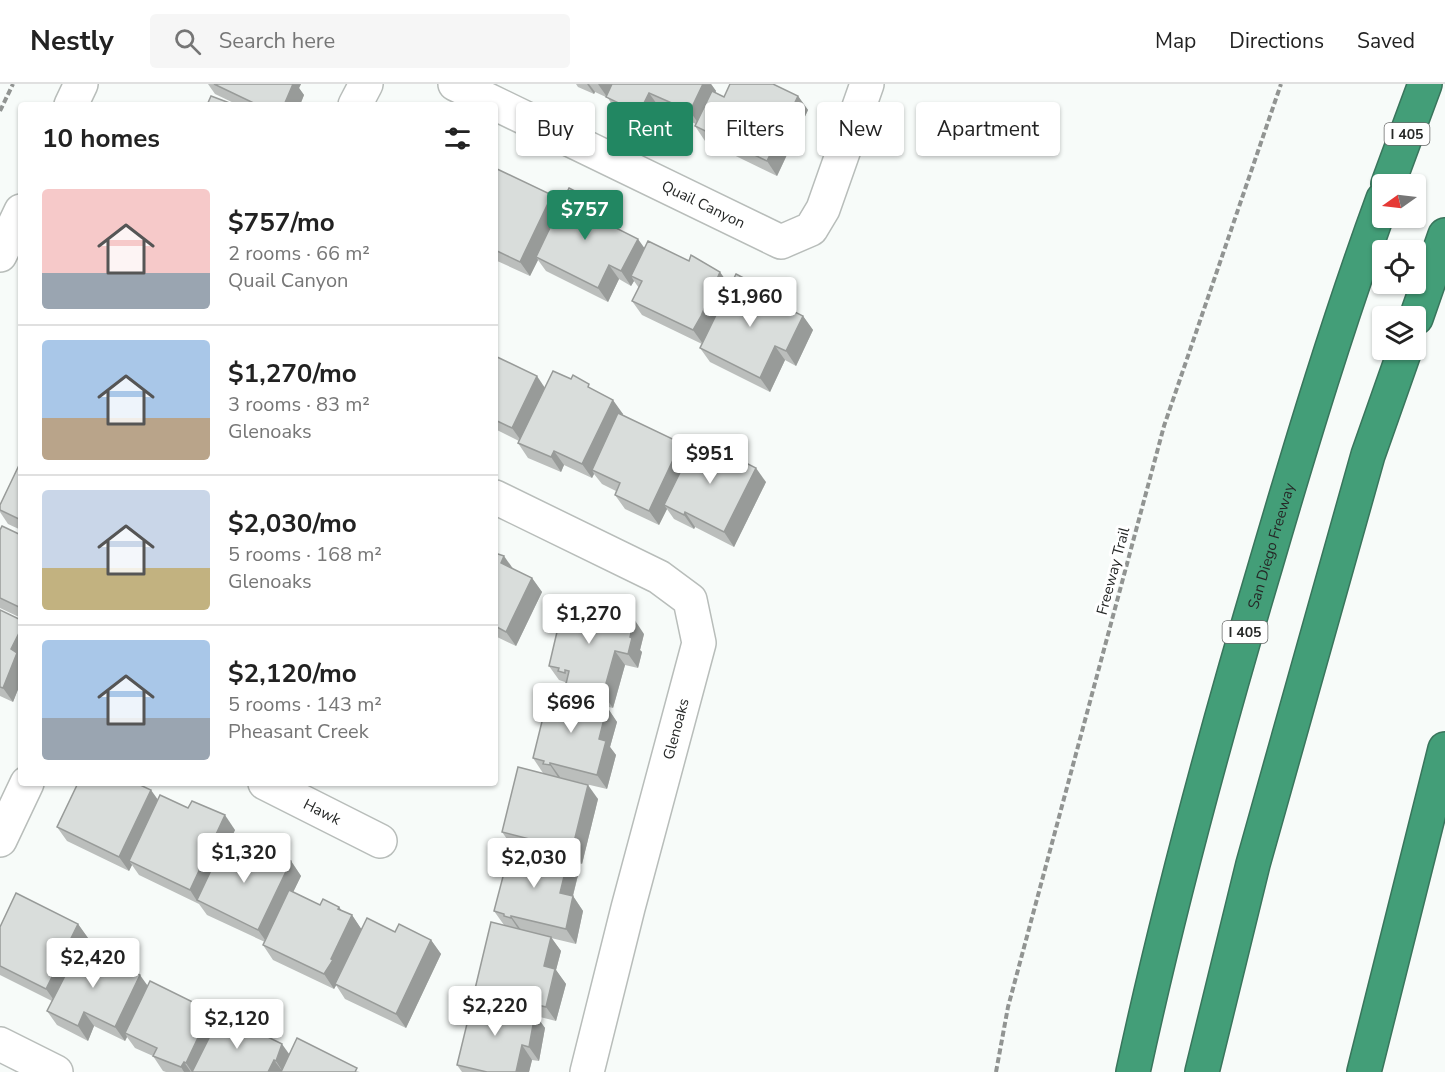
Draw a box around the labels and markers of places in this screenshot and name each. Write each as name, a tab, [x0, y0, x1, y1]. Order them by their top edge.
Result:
pin: $757	[549, 190, 621, 241]
pin: $1,960	[701, 277, 799, 328]
pin: $951	[674, 434, 746, 485]
pin: $1,270	[540, 594, 638, 645]
pin: $696	[535, 683, 607, 734]
pin: $1,320	[195, 833, 293, 884]
pin: $2,030	[485, 838, 583, 889]
pin: $2,420	[44, 938, 142, 989]
pin: $2,220	[446, 986, 544, 1037]
pin: $2,120	[188, 999, 286, 1050]

